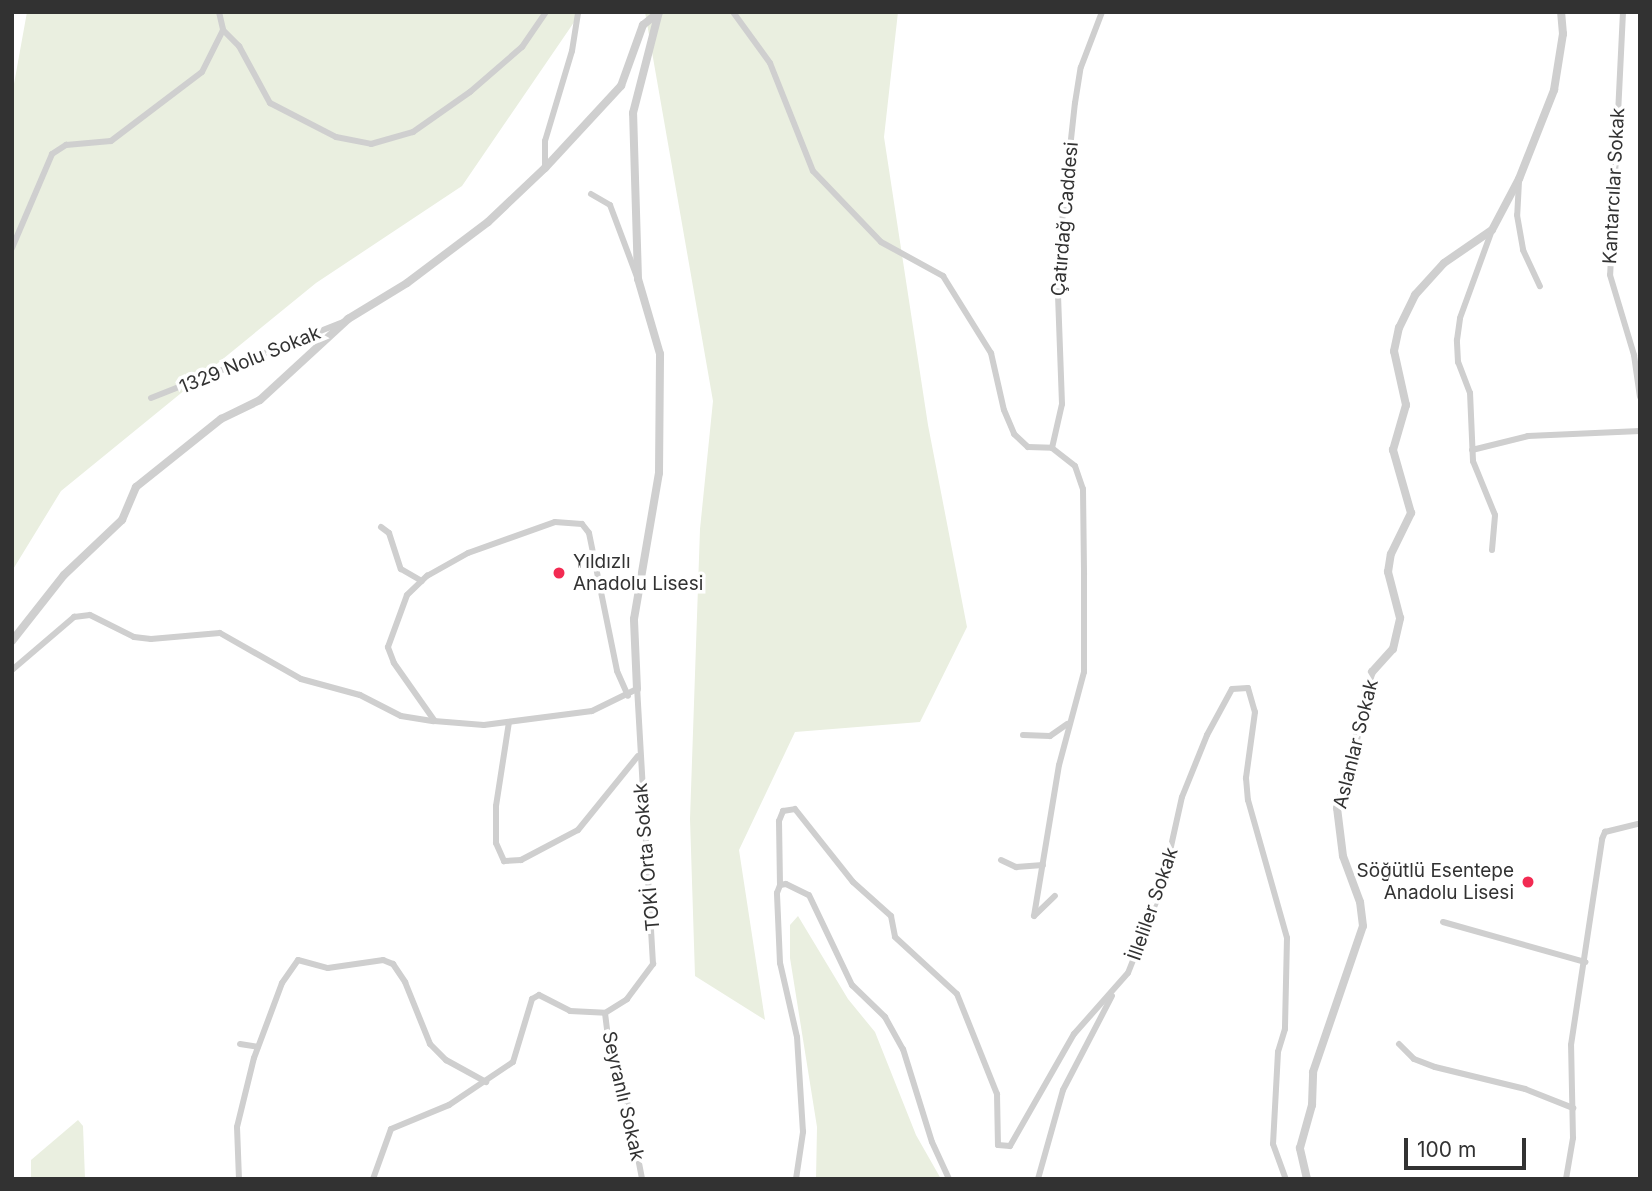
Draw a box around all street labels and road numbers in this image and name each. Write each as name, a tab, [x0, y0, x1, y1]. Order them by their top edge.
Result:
street label: Kantarcılar Sokak	[1599, 107, 1629, 265]
street label: Çatırdağ Caddesi	[1047, 141, 1083, 297]
street label: 1329 Nolu Sokak	[176, 321, 324, 399]
street label: Aslanlar Sokak	[1329, 677, 1383, 811]
street label: TOKİ Orta Sokak	[629, 782, 665, 932]
street label: İlleliler Sokak	[1123, 845, 1183, 963]
street label: Seyranlı Sokak	[597, 1029, 649, 1163]

